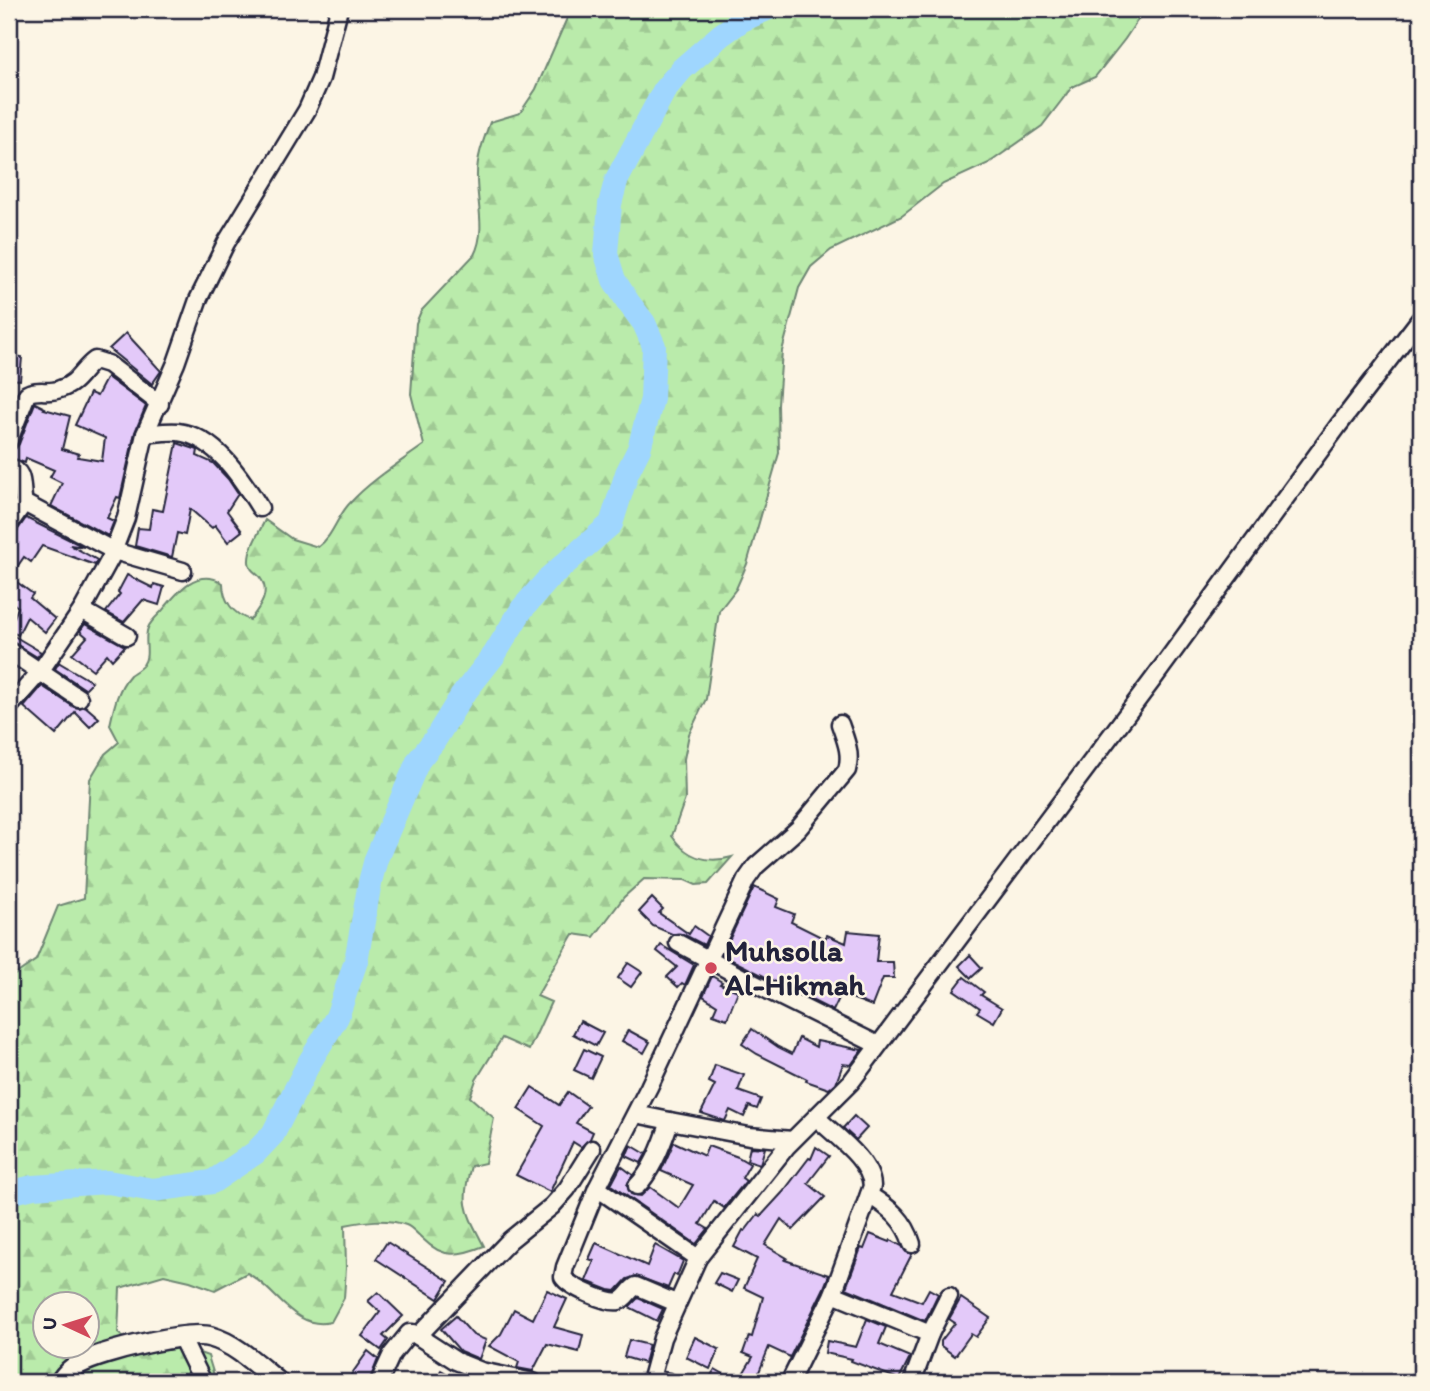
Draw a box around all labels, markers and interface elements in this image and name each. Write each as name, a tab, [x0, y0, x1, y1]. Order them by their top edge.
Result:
place label: Muhsolla Al-Hikmah	[724, 932, 865, 1003]
marker: Muhsolla Al-Hikmah	[703, 960, 719, 976]
north arrow	[32, 1290, 102, 1360]
text: U	[38, 1317, 61, 1331]

